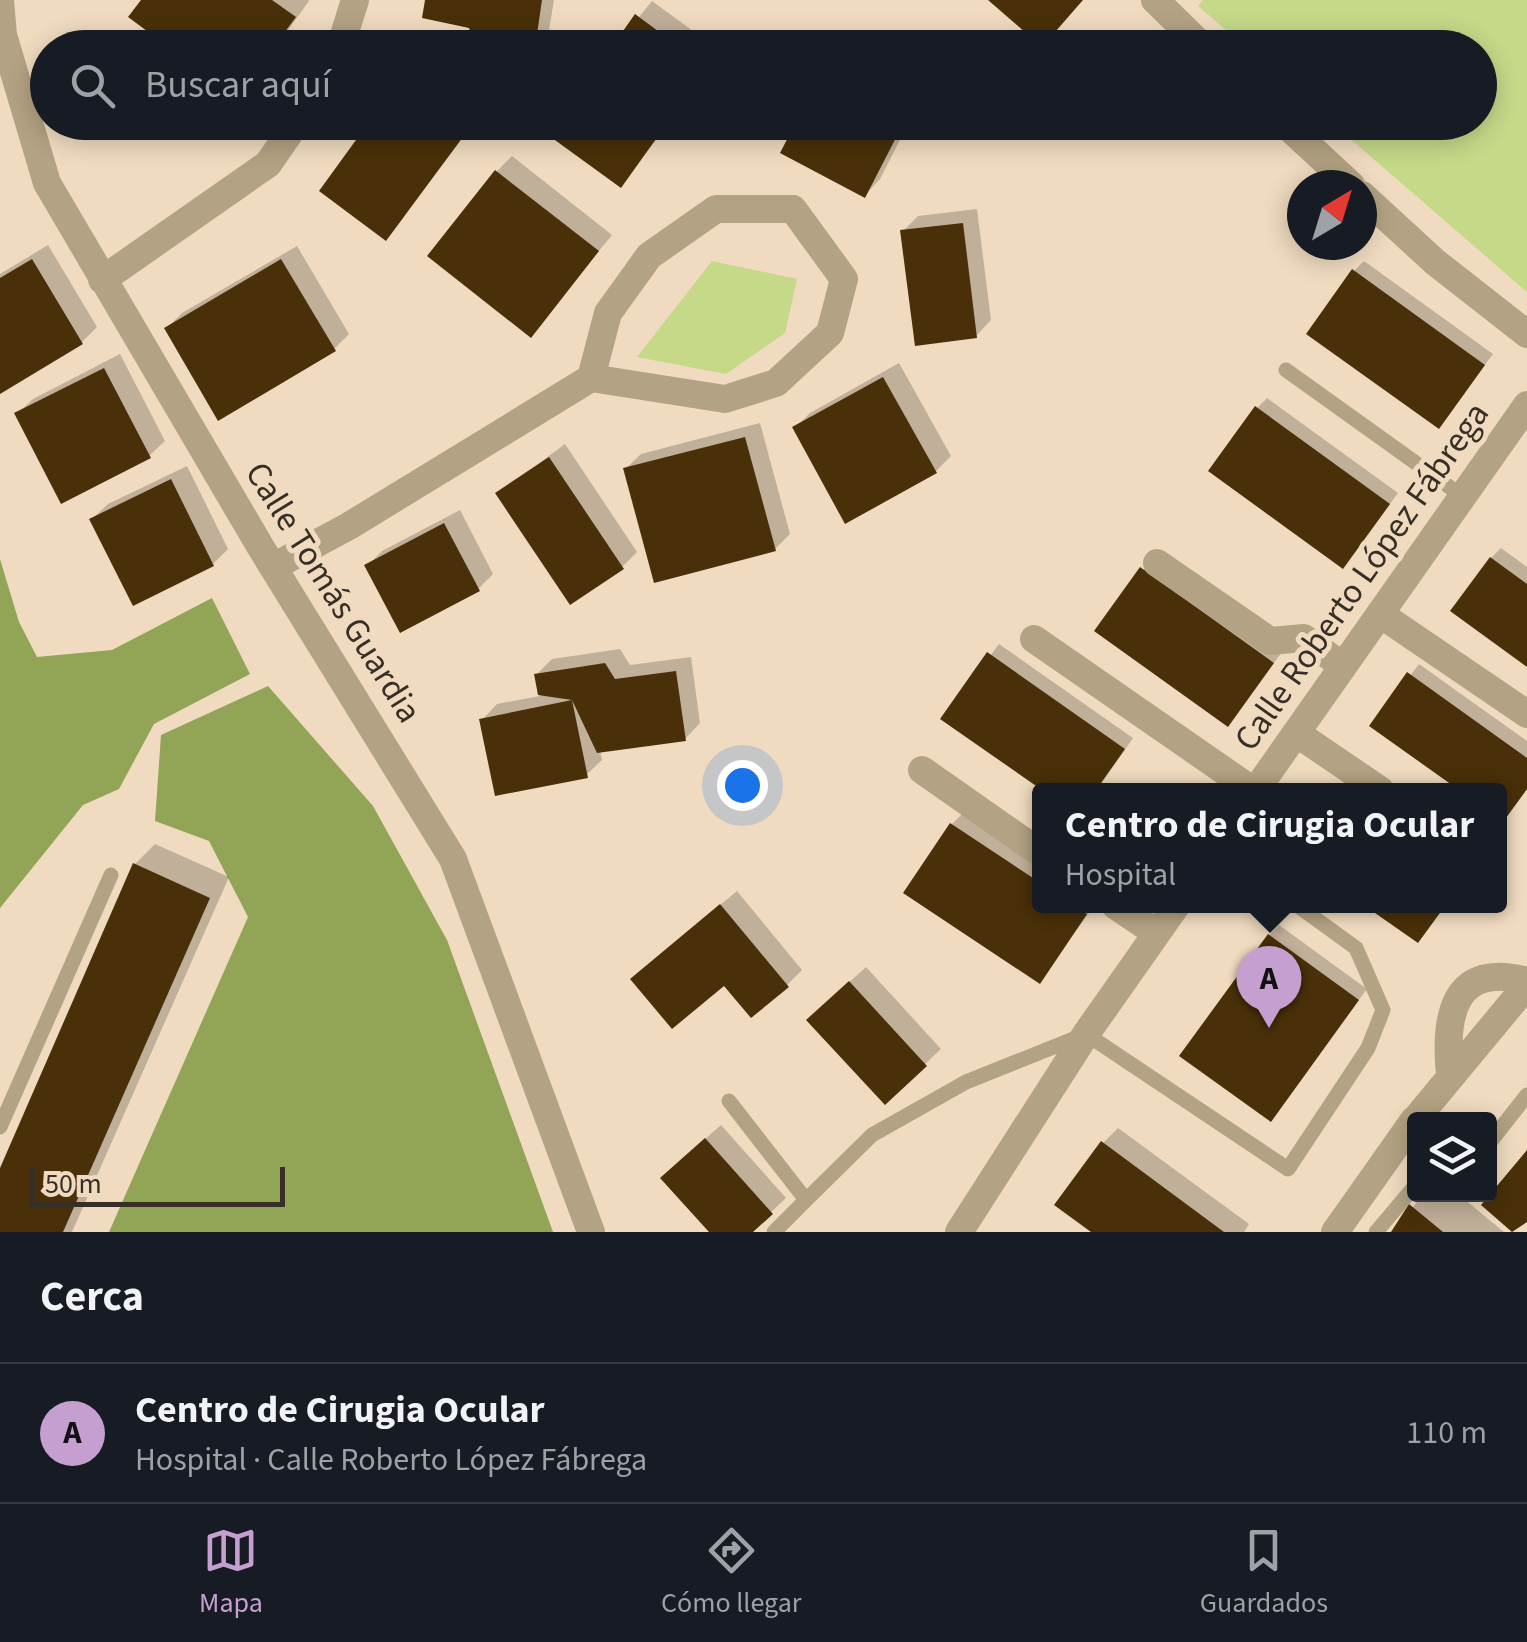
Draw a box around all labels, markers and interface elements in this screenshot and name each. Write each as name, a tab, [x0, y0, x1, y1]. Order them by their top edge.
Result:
search box	[30, 30, 1497, 140]
icon: search	[65, 58, 120, 113]
text: Buscar aquí	[145, 58, 331, 112]
north arrow	[1287, 170, 1377, 260]
street label: Calle Roberto López Fábrega	[1222, 392, 1501, 761]
street label: Calle Tomás Guardia	[233, 452, 434, 733]
your location	[717, 760, 768, 811]
popup	[1032, 783, 1507, 913]
text: Centro de Cirugia Ocular	[1065, 798, 1474, 852]
text: Hospital	[1065, 852, 1176, 898]
pin: A	[1236, 946, 1302, 1028]
map controls	[1407, 1112, 1497, 1202]
button: layers	[1407, 1112, 1497, 1202]
scale bar	[30, 1162, 285, 1206]
text: 50 m	[45, 1164, 102, 1204]
text: Cerca	[40, 1267, 144, 1327]
text: Centro de Cirugia Ocular	[135, 1383, 545, 1437]
text: A	[63, 1410, 82, 1456]
text: 110 m	[1406, 1410, 1487, 1456]
text: Hospital · Calle Roberto López Fábrega	[135, 1437, 647, 1483]
tab: Mapa	[199, 1523, 263, 1623]
tab: Cómo llegar	[661, 1523, 802, 1623]
tab: Guardados	[1200, 1523, 1328, 1623]

